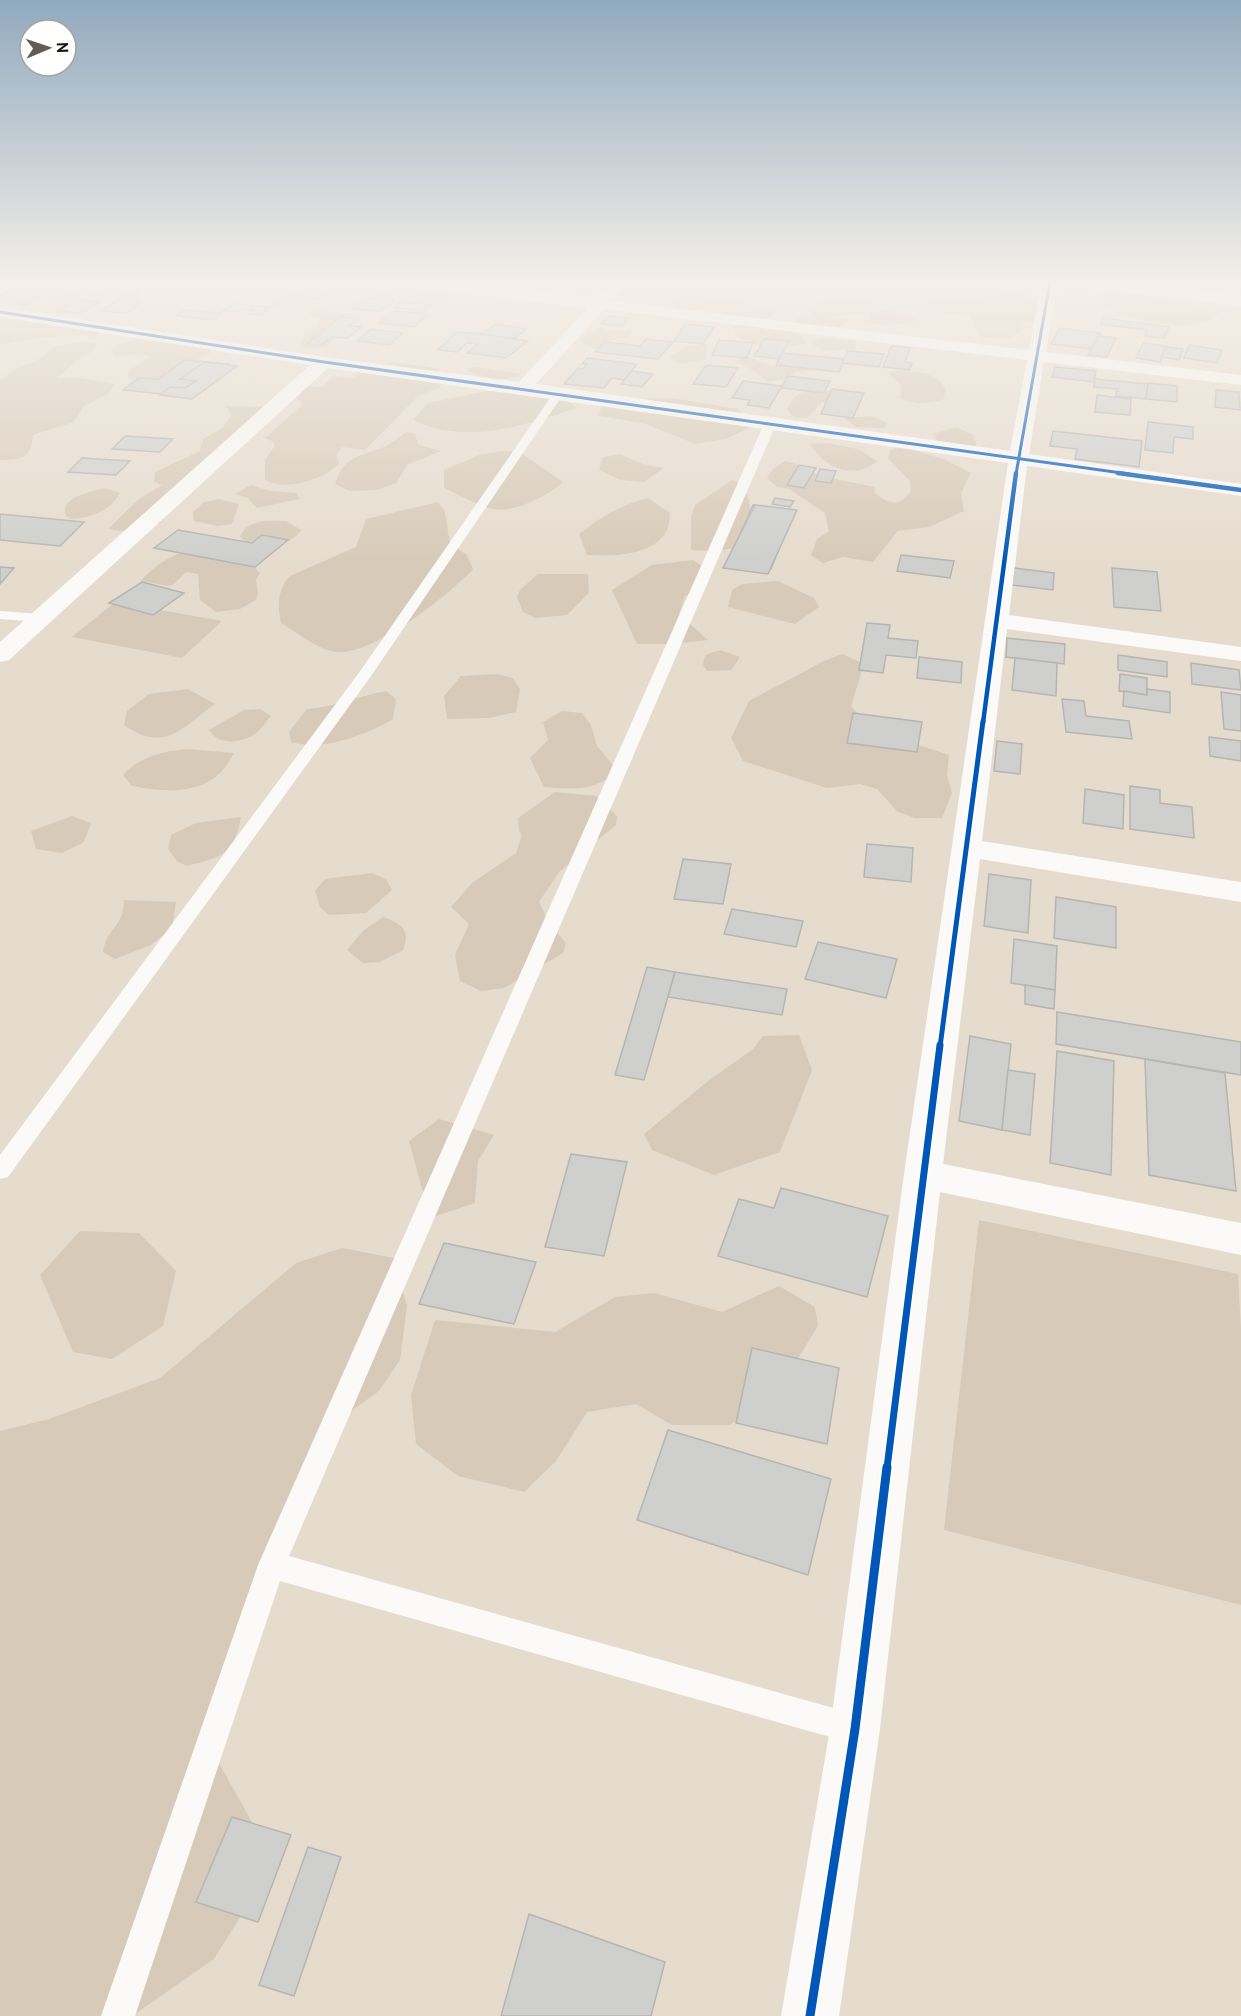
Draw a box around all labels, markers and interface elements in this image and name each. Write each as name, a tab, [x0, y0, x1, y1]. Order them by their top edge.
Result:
north arrow	[18, 18, 78, 78]
text: N	[53, 42, 73, 53]

